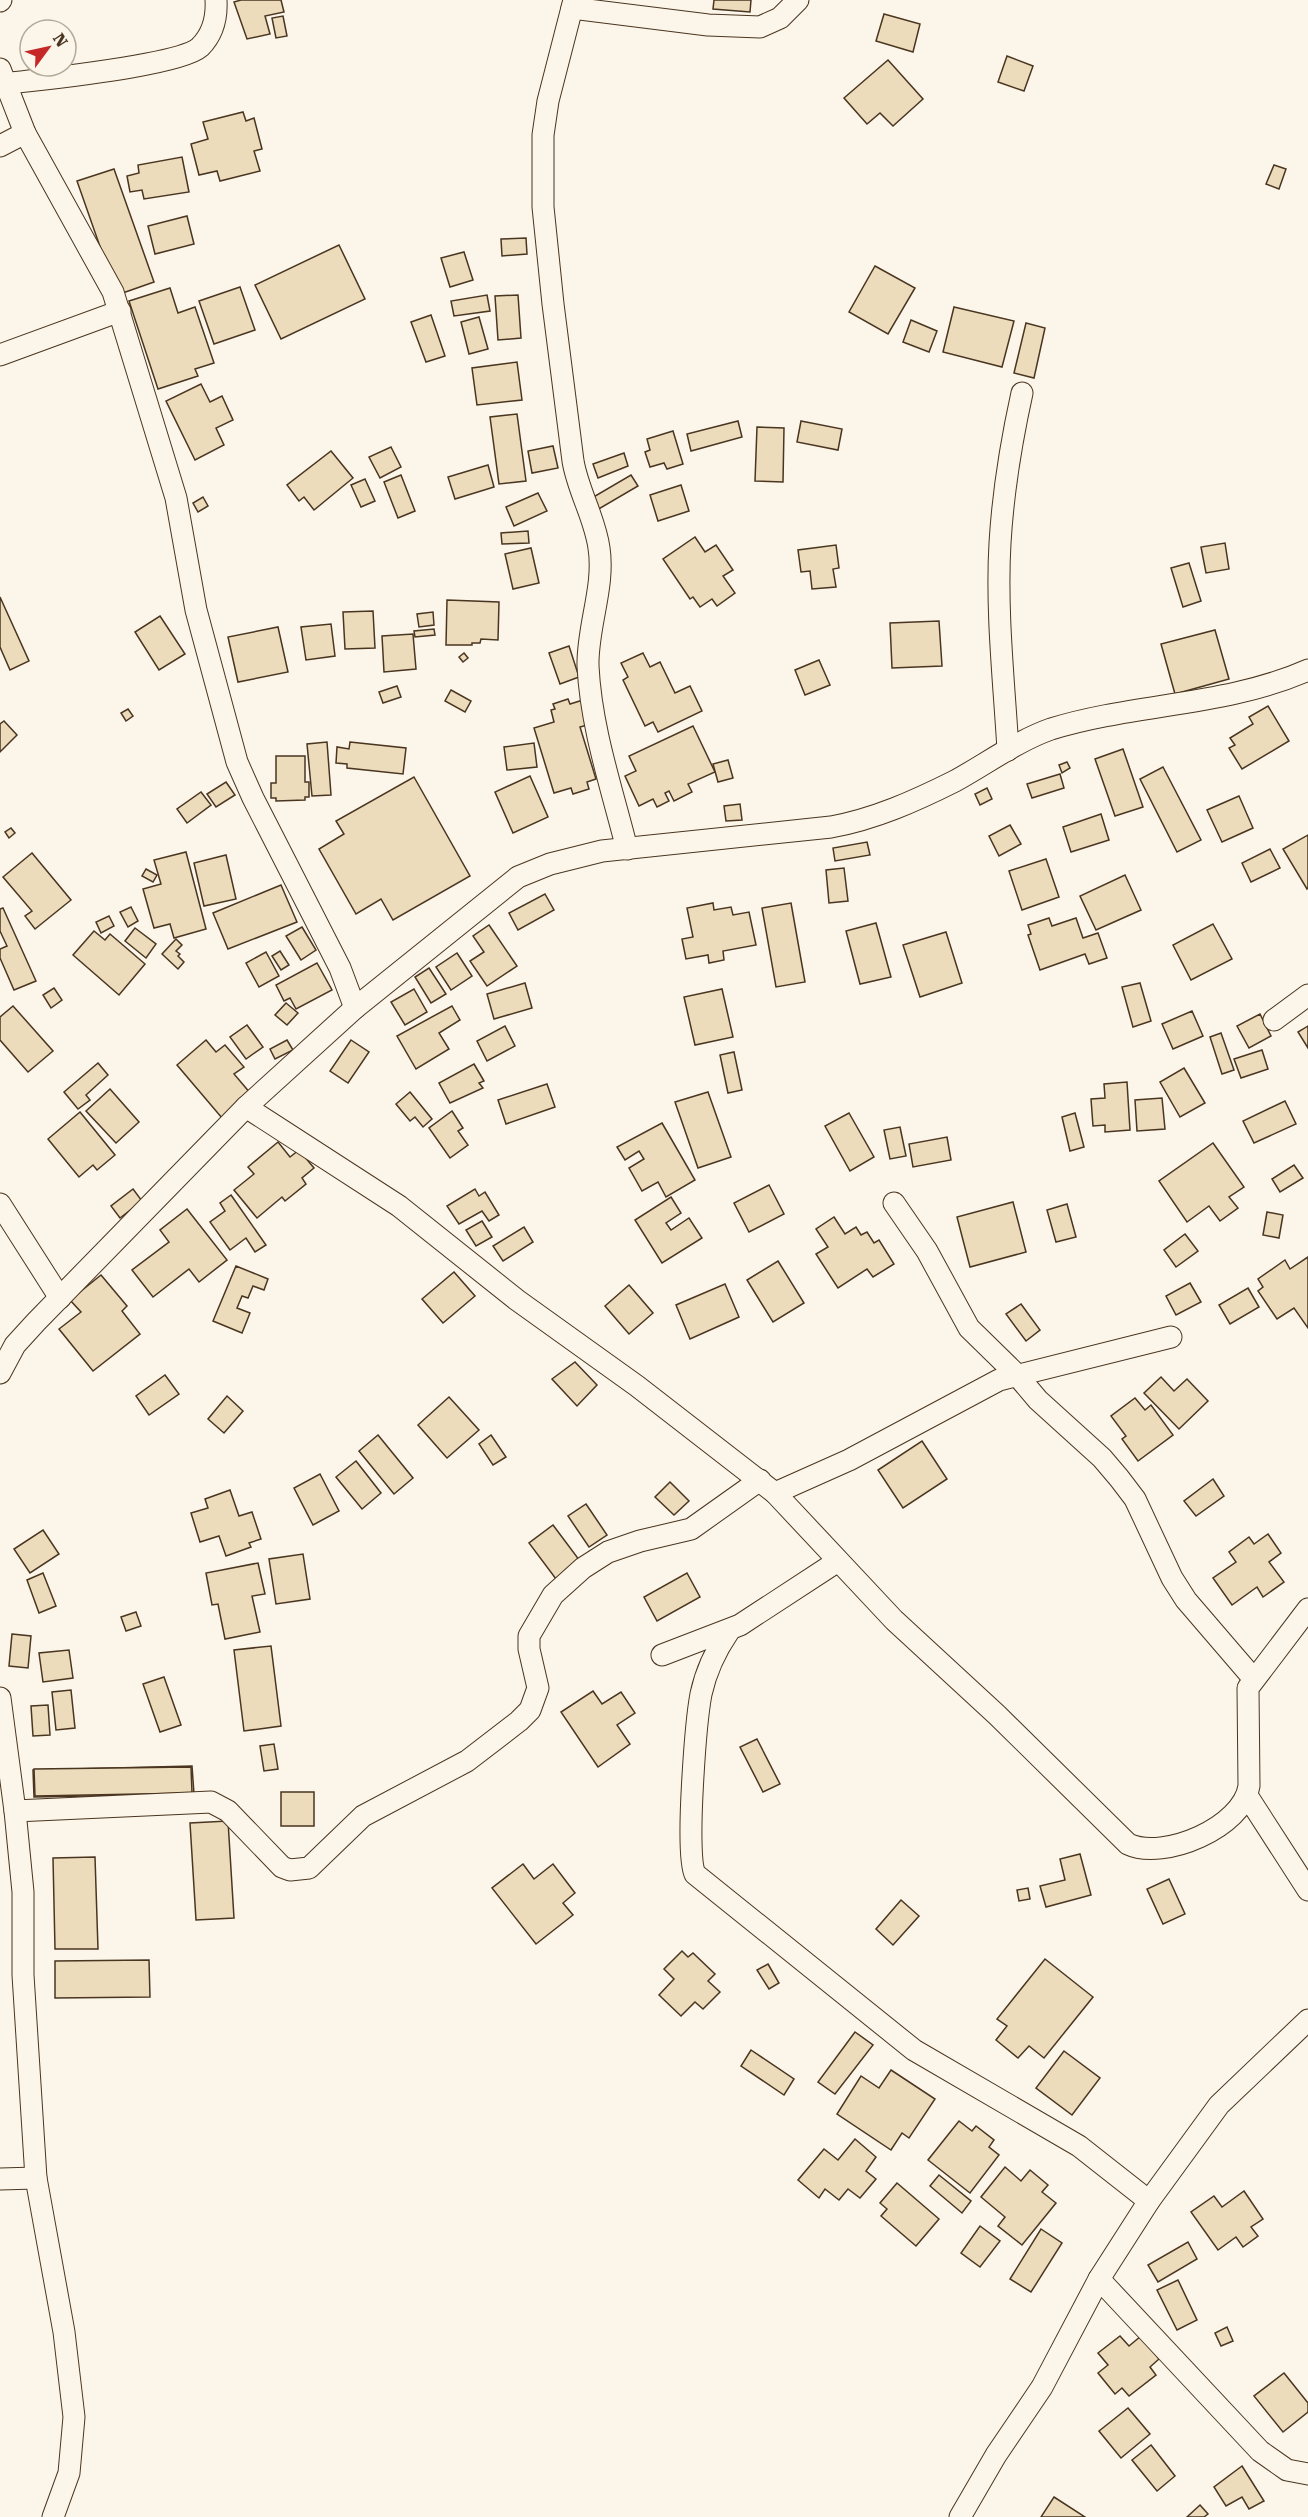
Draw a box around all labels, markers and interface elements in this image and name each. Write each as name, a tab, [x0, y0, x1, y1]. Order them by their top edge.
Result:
north arrow	[18, 18, 78, 78]
text: N	[49, 30, 71, 50]

